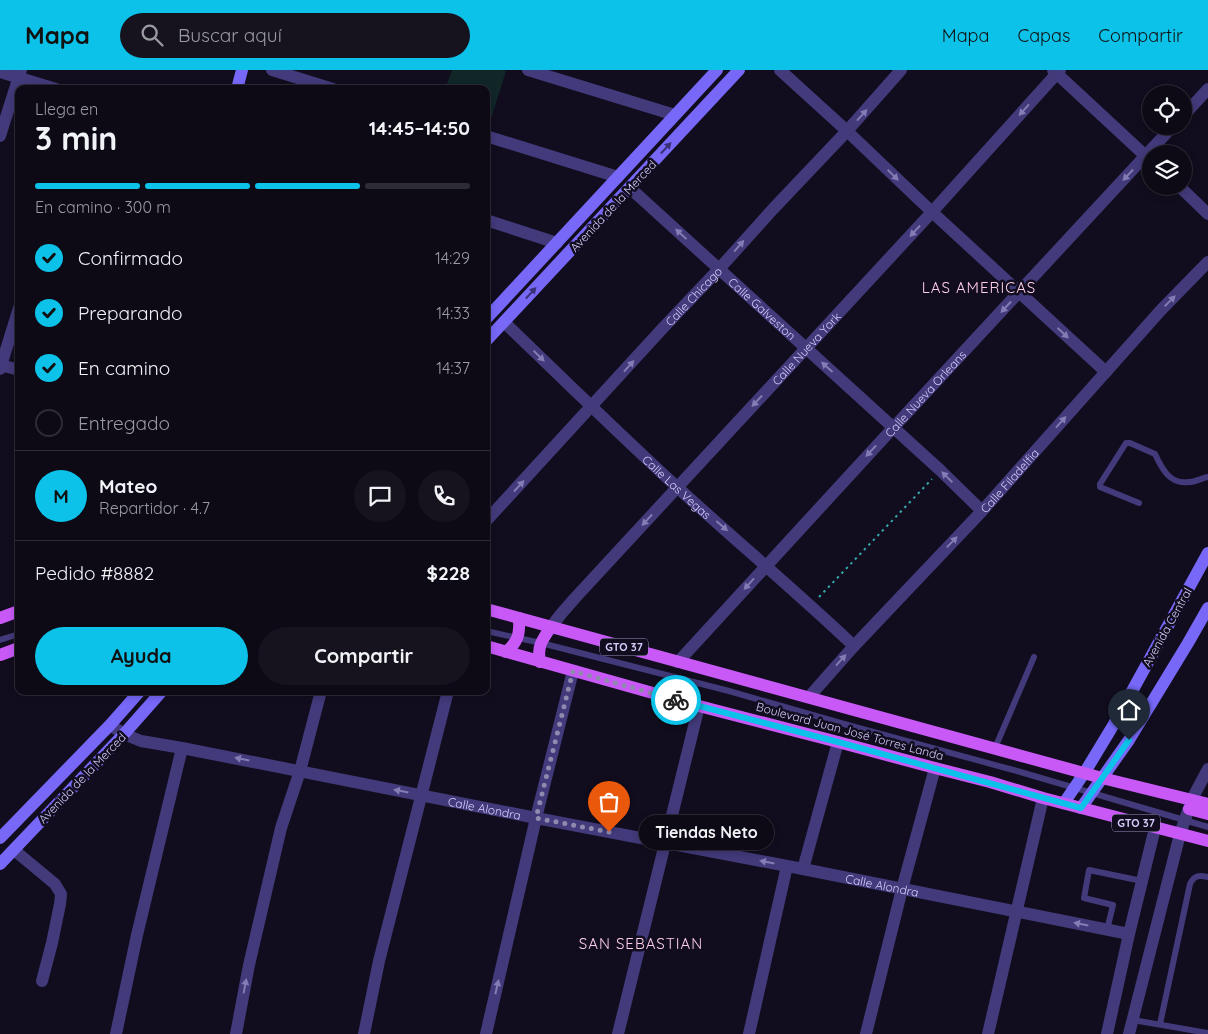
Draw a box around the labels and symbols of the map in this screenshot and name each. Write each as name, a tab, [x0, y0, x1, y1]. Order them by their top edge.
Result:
one-way arrow	[1019, 104, 1030, 116]
one-way arrow	[856, 109, 868, 121]
one-way arrow	[660, 143, 672, 155]
street label: Avenida de la Merced	[567, 157, 659, 255]
one-way arrow	[887, 168, 899, 180]
one-way arrow	[1122, 168, 1134, 180]
one-way arrow	[909, 224, 921, 236]
one-way arrow	[676, 228, 688, 240]
one-way arrow	[734, 240, 745, 253]
street label: Calle Chicago	[662, 263, 725, 329]
street label: Calle Galveston	[726, 274, 799, 343]
district label: LAS AMERICAS	[922, 278, 1036, 297]
one-way arrow	[526, 287, 537, 299]
one-way arrow	[1164, 295, 1176, 307]
one-way arrow	[1000, 301, 1012, 313]
street label: Calle Nueva York	[769, 308, 844, 388]
one-way arrow	[1057, 327, 1069, 339]
street label: Calle Nueva Orleans	[881, 347, 969, 440]
one-way arrow	[533, 350, 545, 362]
one-way arrow	[623, 360, 635, 372]
one-way arrow	[822, 361, 834, 373]
one-way arrow	[751, 395, 763, 407]
one-way arrow	[1055, 416, 1067, 428]
one-way arrow	[865, 445, 877, 457]
street label: Calle Filadelfia	[977, 445, 1042, 516]
street label: Calle Las Vegas	[640, 452, 715, 522]
one-way arrow	[941, 471, 953, 483]
one-way arrow	[513, 480, 525, 492]
one-way arrow	[641, 514, 653, 526]
one-way arrow	[715, 521, 728, 532]
one-way arrow	[946, 537, 958, 549]
one-way arrow	[744, 577, 755, 590]
street label: Avenida Central	[1139, 585, 1195, 669]
road number: GTO 37	[600, 638, 648, 656]
one-way arrow	[835, 655, 847, 667]
courier	[651, 675, 701, 725]
pin	[1108, 689, 1150, 740]
street label: Boulevard Juan José Torres Landa	[755, 699, 945, 763]
street label: Avenida de la Merced	[35, 730, 129, 826]
one-way arrow	[233, 755, 249, 763]
pin	[588, 781, 630, 832]
one-way arrow	[394, 787, 409, 795]
street label: Calle Alondra	[447, 793, 522, 822]
callout: Tiendas Neto	[639, 814, 774, 850]
road number: GTO 37	[1112, 814, 1160, 831]
one-way arrow	[758, 858, 774, 866]
street label: Calle Alondra	[844, 870, 920, 899]
one-way arrow	[1072, 920, 1088, 928]
district label: SAN SEBASTIAN	[579, 934, 703, 953]
one-way arrow	[241, 978, 249, 994]
one-way arrow	[493, 979, 501, 994]

